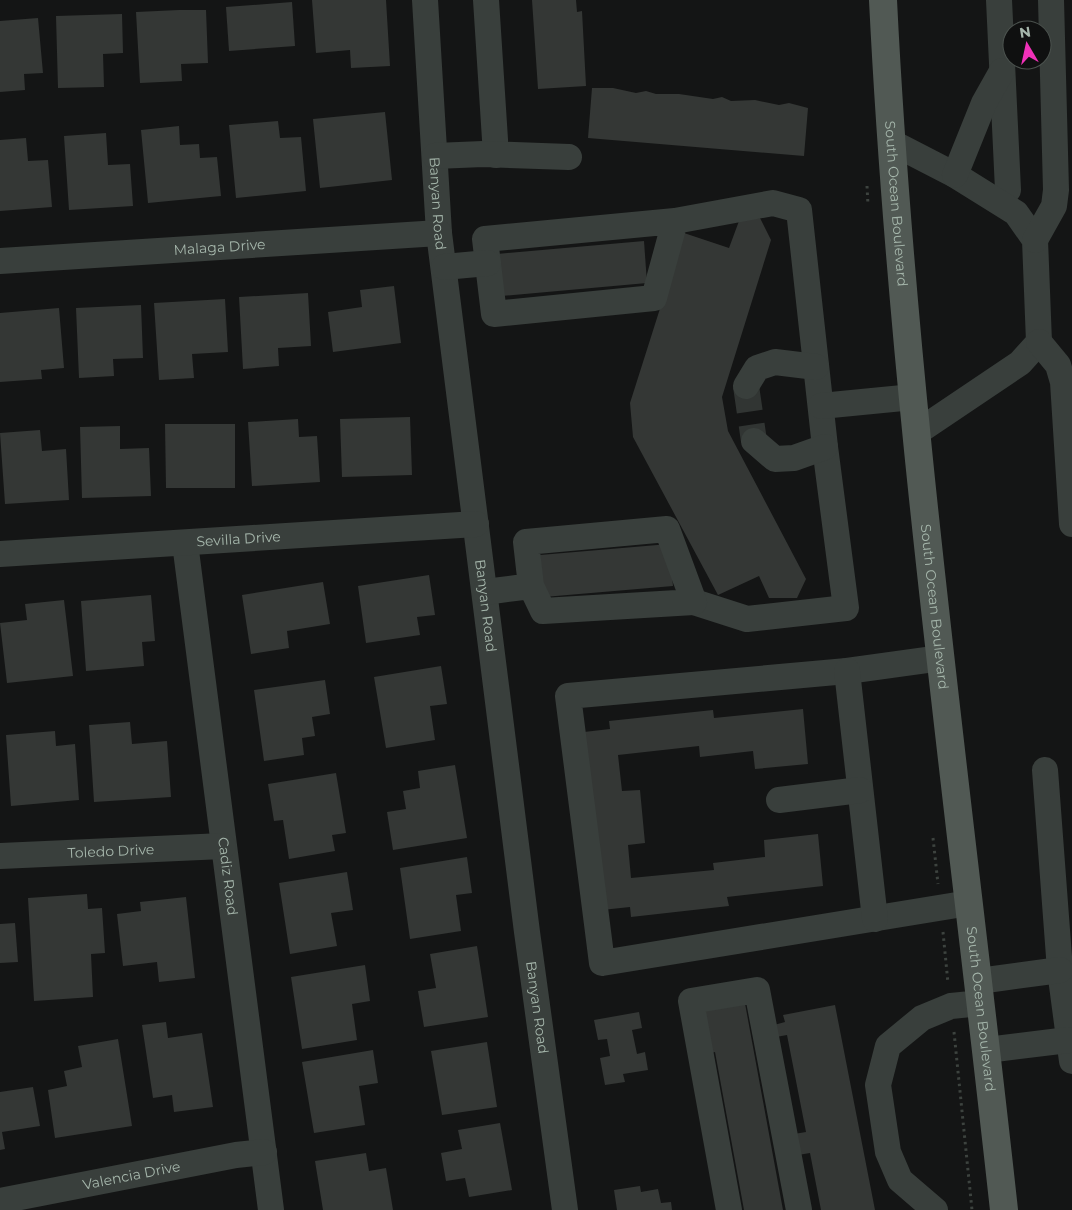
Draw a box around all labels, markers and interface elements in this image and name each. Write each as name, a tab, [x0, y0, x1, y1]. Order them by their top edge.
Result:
north arrow	[1002, 20, 1052, 70]
text: N	[1018, 22, 1032, 42]
street label: South Ocean Boulevard	[881, 120, 912, 287]
street label: Banyan Road	[425, 156, 450, 251]
street label: Malaga Drive	[173, 235, 266, 259]
street label: South Ocean Boulevard	[917, 523, 953, 690]
street label: Sevilla Drive	[196, 527, 281, 551]
street label: Banyan Road	[471, 558, 501, 653]
street label: Cadiz Road	[214, 836, 242, 916]
street label: Toledo Drive	[67, 840, 155, 862]
street label: South Ocean Boulevard	[963, 925, 1000, 1093]
street label: Banyan Road	[522, 960, 553, 1055]
street label: Valencia Drive	[81, 1157, 182, 1194]

